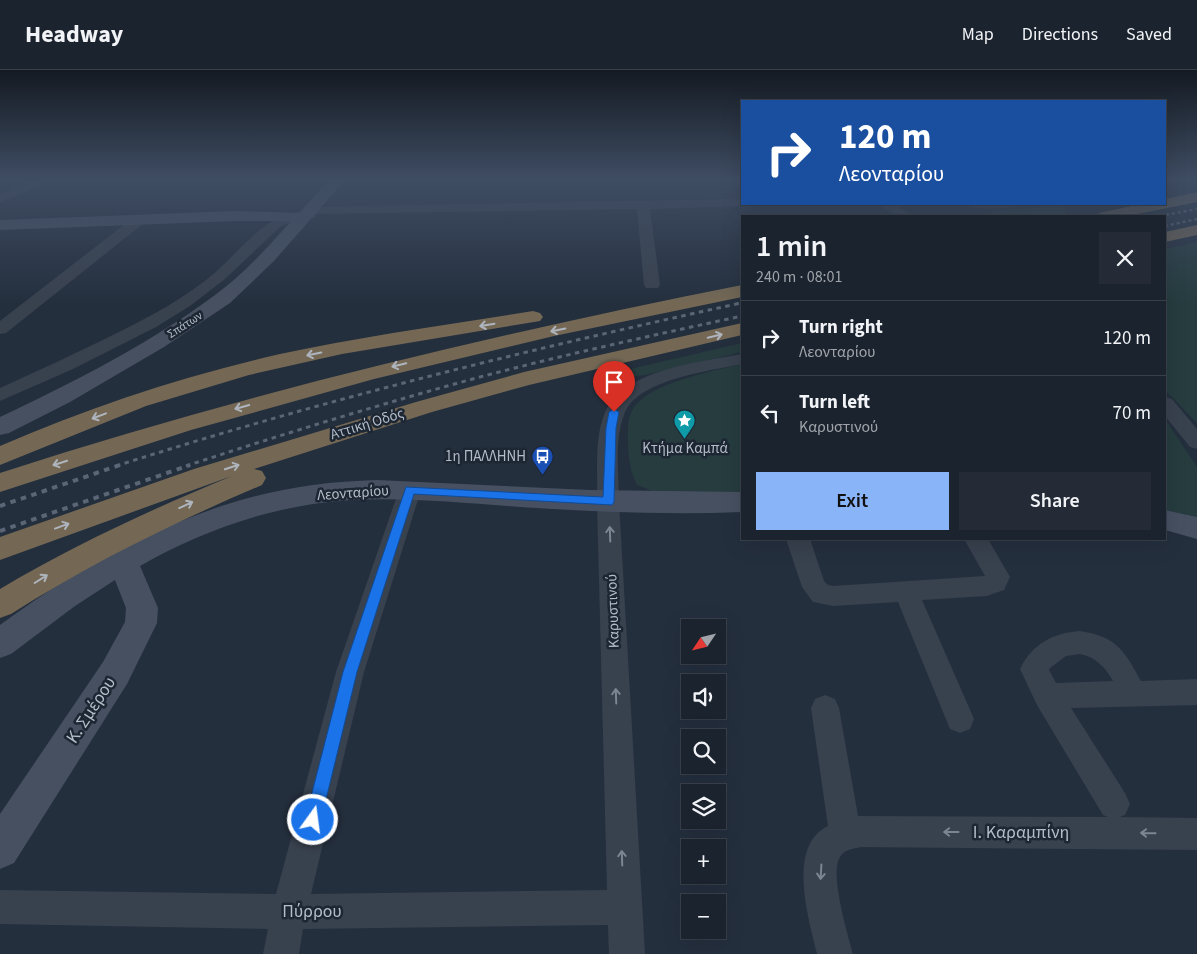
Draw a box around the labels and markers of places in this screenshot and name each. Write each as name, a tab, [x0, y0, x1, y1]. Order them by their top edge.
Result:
pin	[593, 361, 635, 412]
place icon: Kτήμα Καμπά	[673, 408, 697, 439]
place label: Kτήμα Καμπά	[642, 438, 728, 459]
bus stop icon: 1η ΠΑΛΛΗΝΗ	[530, 444, 554, 475]
place label: 1η ΠΑΛΛΗΝΗ	[445, 446, 526, 467]

